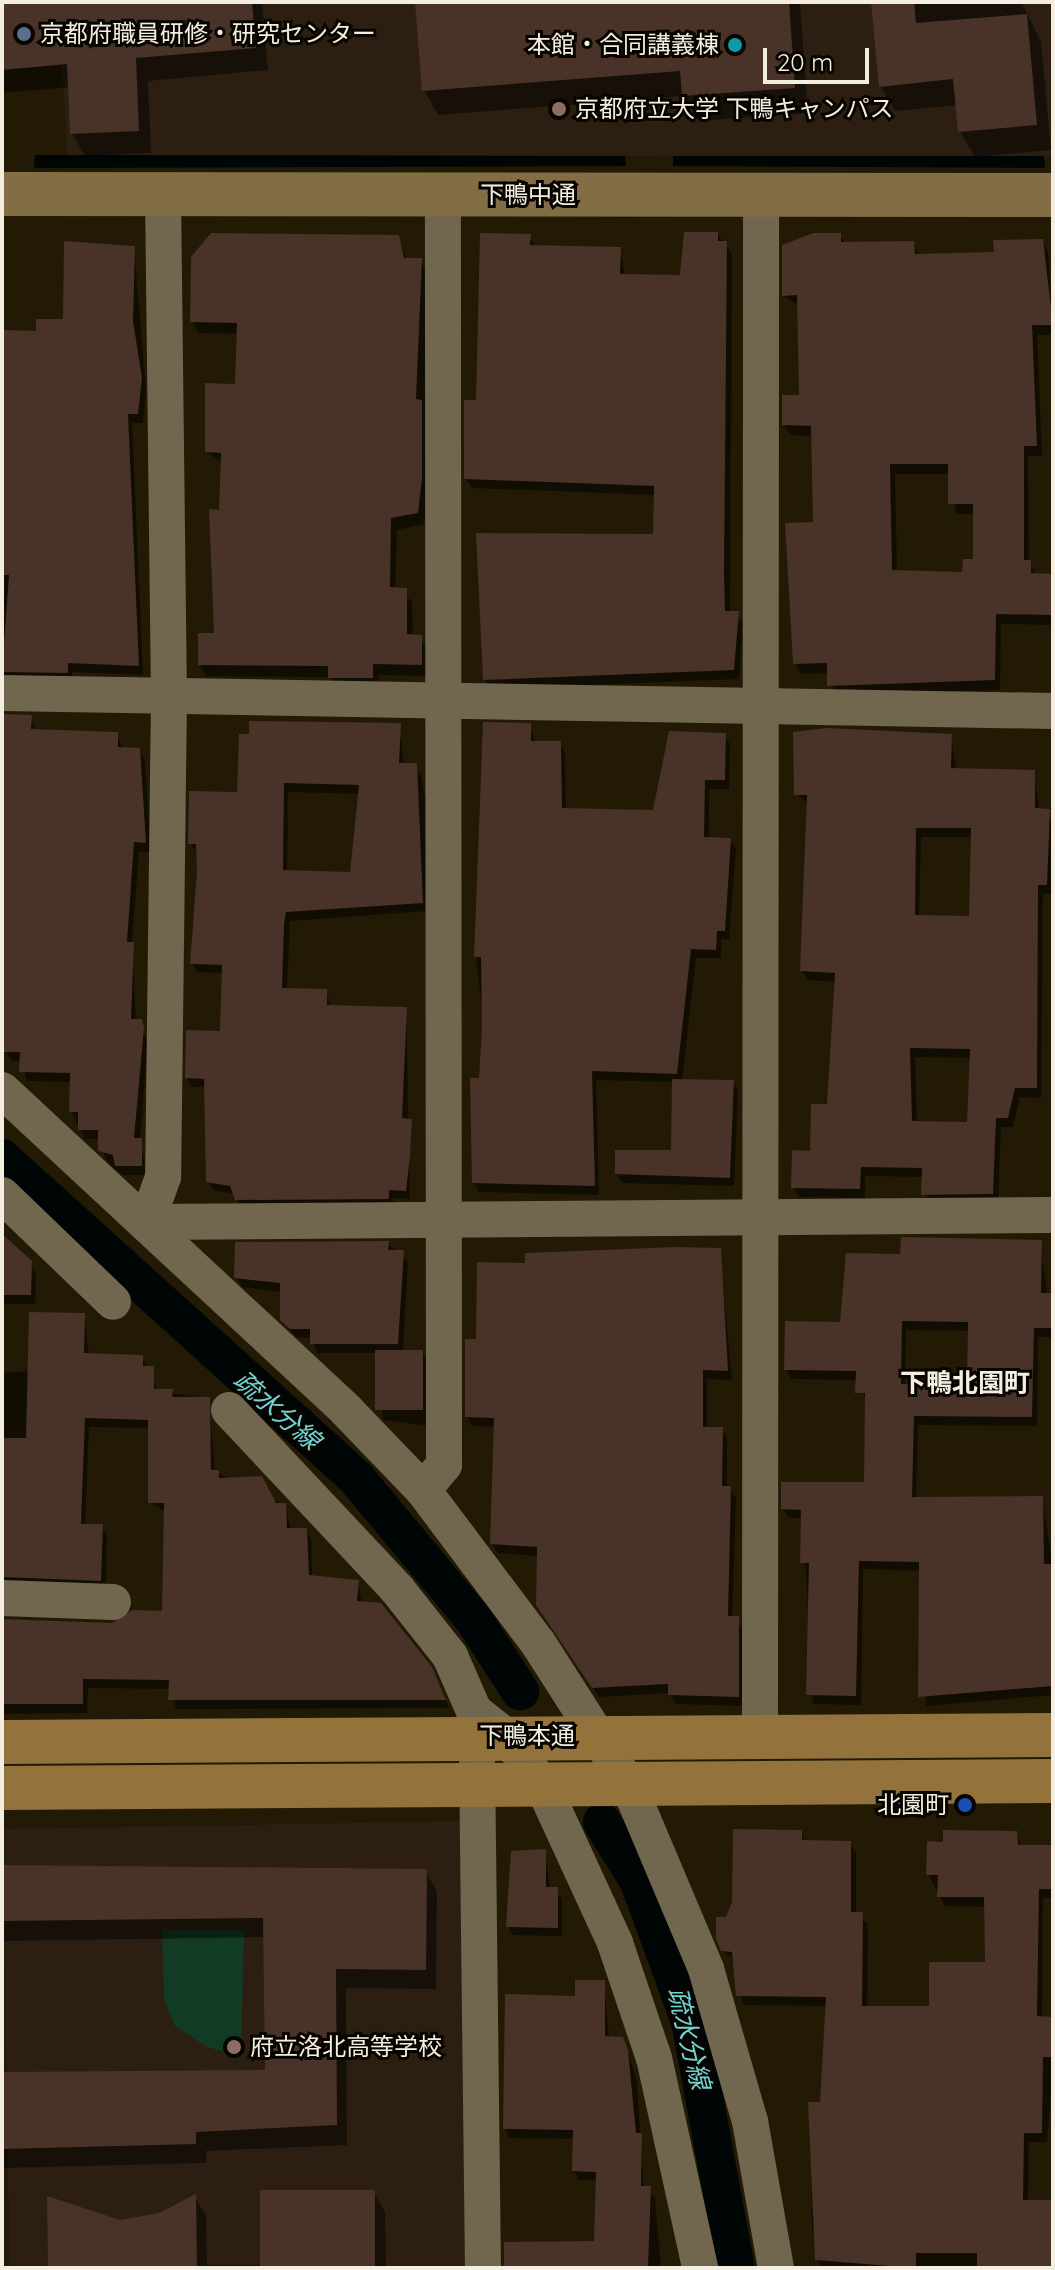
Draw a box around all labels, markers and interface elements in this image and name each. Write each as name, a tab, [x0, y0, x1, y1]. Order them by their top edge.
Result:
place label: 京都府職員研修・研究センター	[40, 20, 376, 48]
marker: 京都府職員研修・研究センター	[15, 25, 33, 43]
place label: 本館・合同講義棟	[527, 31, 719, 59]
scale bar	[767, 32, 873, 82]
marker: 本館・合同講義棟	[726, 36, 744, 54]
text: 20 m	[777, 47, 833, 77]
place label: 京都府立大学 下鴨キャンパス	[575, 95, 894, 123]
marker: 京都府立大学 下鴨キャンパス	[550, 100, 568, 118]
street label: 下鴨中通	[480, 181, 576, 209]
water label: 疏水分線	[228, 1364, 326, 1456]
district label: 下鴨北園町	[900, 1367, 1030, 1399]
street label: 下鴨本通	[479, 1722, 575, 1750]
place label: 北園町	[877, 1791, 949, 1819]
marker: 北園町	[956, 1796, 974, 1814]
water label: 疏水分線	[661, 1984, 717, 2092]
place label: 府立洛北高等学校	[250, 2033, 442, 2061]
marker: 府立洛北高等学校	[225, 2038, 243, 2056]

